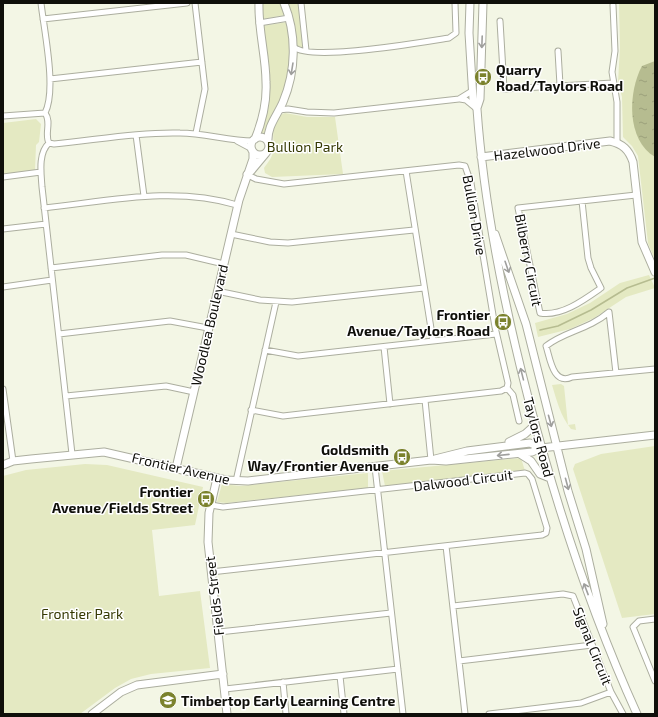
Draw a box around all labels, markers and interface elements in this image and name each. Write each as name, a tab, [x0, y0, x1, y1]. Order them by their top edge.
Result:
one-way arrow	[478, 35, 485, 48]
place label: Quarry Road/Taylors Road	[496, 61, 623, 94]
one-way arrow	[288, 62, 296, 75]
bus stop icon: Quarry Road/Taylors Road	[473, 67, 493, 87]
street label: Hazelwood Drive	[493, 134, 601, 164]
park label: Bullion Park	[267, 138, 343, 155]
street label: Bullion Drive	[460, 174, 490, 256]
street label: Bilberry Circuit	[512, 212, 546, 308]
one-way arrow	[504, 261, 511, 274]
street label: Woodlea Boulevard	[187, 263, 231, 387]
place label: Frontier Avenue/Taylors Road	[347, 306, 490, 339]
bus stop icon: Frontier Avenue/Taylors Road	[493, 312, 513, 332]
one-way arrow	[518, 368, 525, 381]
street label: Taylors Road	[520, 395, 558, 479]
one-way arrow	[547, 414, 554, 427]
place label: Goldsmith Way/Frontier Avenue	[247, 441, 389, 474]
bus stop icon: Goldsmith Way/Frontier Avenue	[392, 447, 412, 467]
street label: Frontier Avenue	[130, 448, 232, 488]
one-way arrow	[497, 451, 510, 458]
street label: Dalwood Circuit	[412, 465, 514, 495]
one-way arrow	[563, 478, 571, 491]
place label: Frontier Avenue/Fields Street	[52, 483, 193, 516]
bus stop icon: Frontier Avenue/Fields Street	[196, 489, 216, 509]
street label: Fields Street	[201, 555, 227, 637]
one-way arrow	[581, 584, 589, 596]
park label: Frontier Park	[41, 605, 123, 622]
street label: Signal Circuit	[570, 605, 616, 687]
school or university icon: Timbertop Early Learning Centre	[158, 690, 178, 710]
place label: Timbertop Early Learning Centre	[181, 692, 396, 709]

